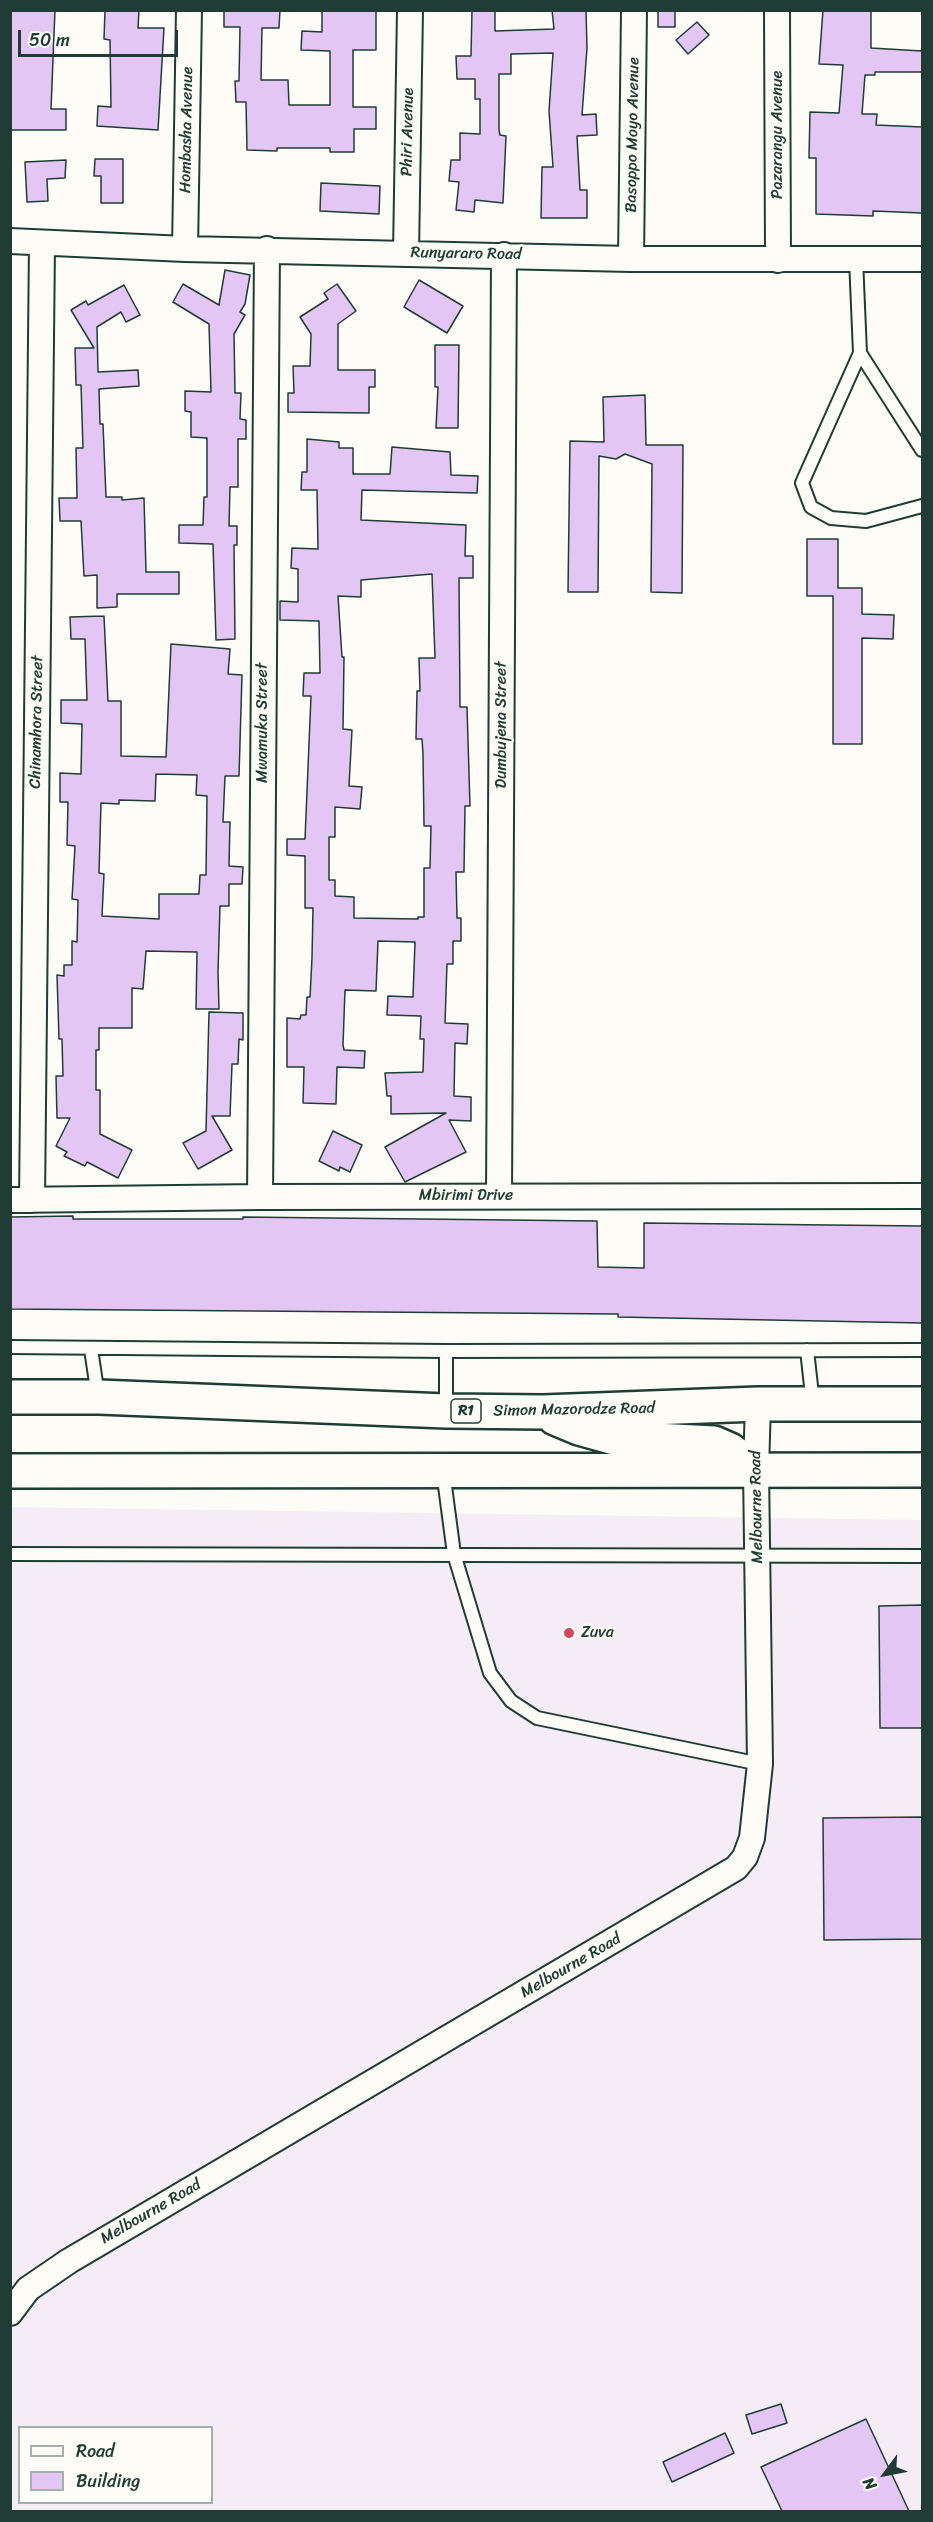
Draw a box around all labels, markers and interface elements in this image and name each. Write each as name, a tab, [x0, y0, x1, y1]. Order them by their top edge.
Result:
scale bar	[21, 18, 182, 56]
text: 50 m	[29, 24, 70, 56]
street label: Basoppo Moyo Avenue	[622, 57, 644, 213]
street label: Hombasha Avenue	[176, 67, 198, 193]
street label: Pazarangu Avenue	[768, 71, 788, 199]
street label: Phiri Avenue	[398, 87, 418, 177]
street label: Runyararo Road	[410, 243, 522, 265]
street label: Chinamhora Street	[26, 655, 48, 789]
street label: Dumbujena Street	[492, 661, 512, 789]
street label: Mwamuka Street	[253, 663, 273, 783]
street label: Mbirimi Drive	[419, 1186, 513, 1206]
road number: R1	[451, 1399, 481, 1423]
street label: Simon Mazorodze Road	[493, 1399, 655, 1421]
street label: Melbourne Road	[746, 1450, 768, 1564]
place label: Zuva	[581, 1623, 614, 1643]
marker: Zuva	[562, 1626, 576, 1640]
street label: Melbourne Road	[517, 1929, 625, 2003]
street label: Melbourne Road	[97, 2175, 205, 2249]
legend	[18, 2426, 213, 2504]
text: Road	[76, 2435, 115, 2467]
north arrow	[855, 2444, 915, 2504]
text: Building	[76, 2465, 140, 2497]
text: N	[854, 2471, 885, 2496]

